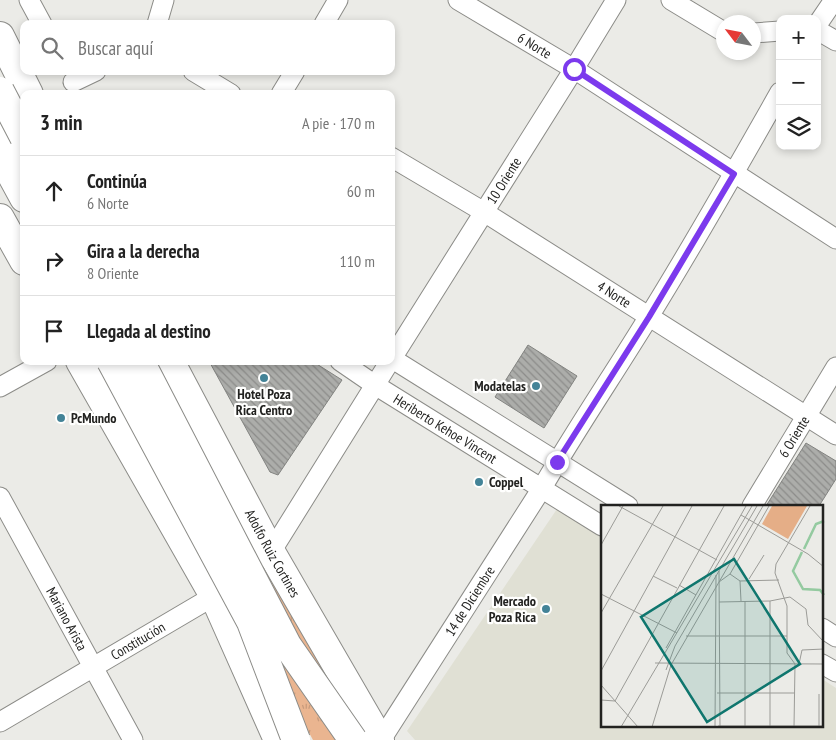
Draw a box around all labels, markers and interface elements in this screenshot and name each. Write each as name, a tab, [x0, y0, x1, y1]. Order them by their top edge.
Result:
north arrow	[716, 15, 761, 60]
map controls	[776, 15, 821, 150]
button: +	[776, 15, 821, 60]
search box	[20, 20, 395, 75]
street label: 6 Norte	[514, 28, 555, 63]
icon: search	[38, 34, 66, 62]
text: Buscar aquí	[78, 36, 153, 60]
route start	[563, 58, 586, 81]
button: −	[776, 60, 821, 105]
button: layers	[776, 105, 821, 150]
text: 3 min	[40, 109, 82, 136]
text: A pie · 170 m	[302, 113, 375, 133]
street label: 10 Oriente	[482, 154, 525, 207]
text: Continúa	[87, 169, 147, 193]
icon: ahead	[40, 177, 68, 205]
text: 60 m	[347, 181, 375, 201]
text: 6 Norte	[87, 193, 129, 213]
text: Gira a la derecha	[87, 239, 200, 263]
icon: right	[40, 247, 68, 275]
text: 110 m	[340, 251, 375, 271]
text: 8 Oriente	[87, 263, 139, 283]
street label: 4 Norte	[594, 277, 635, 312]
icon: arrive	[40, 317, 68, 345]
text: Llegada al destino	[87, 319, 211, 343]
marker: Hotel Poza Rica Centro	[258, 372, 270, 384]
place label: Modatelas	[474, 377, 526, 395]
marker: Modatelas	[530, 380, 542, 392]
place label: Hotel Poza Rica Centro	[236, 385, 292, 419]
street label: Heriberto Kehoe Vincent	[390, 390, 500, 467]
place label: PcMundo	[71, 409, 116, 427]
marker: PcMundo	[55, 412, 67, 424]
street label: 6 Oriente	[774, 412, 813, 461]
route end	[546, 451, 569, 474]
place label: Coppel	[489, 473, 524, 491]
marker: Coppel	[473, 476, 485, 488]
inset map	[601, 505, 824, 728]
street label: Adolfo Ruiz Cortines	[241, 506, 304, 601]
street label: 14 de Diciembre	[441, 562, 499, 639]
street label: Mariano Arista	[42, 584, 91, 654]
place label: Mercado Poza Rica	[489, 592, 536, 626]
marker: Mercado Poza Rica	[540, 603, 552, 615]
street label: Constitución	[107, 618, 168, 664]

